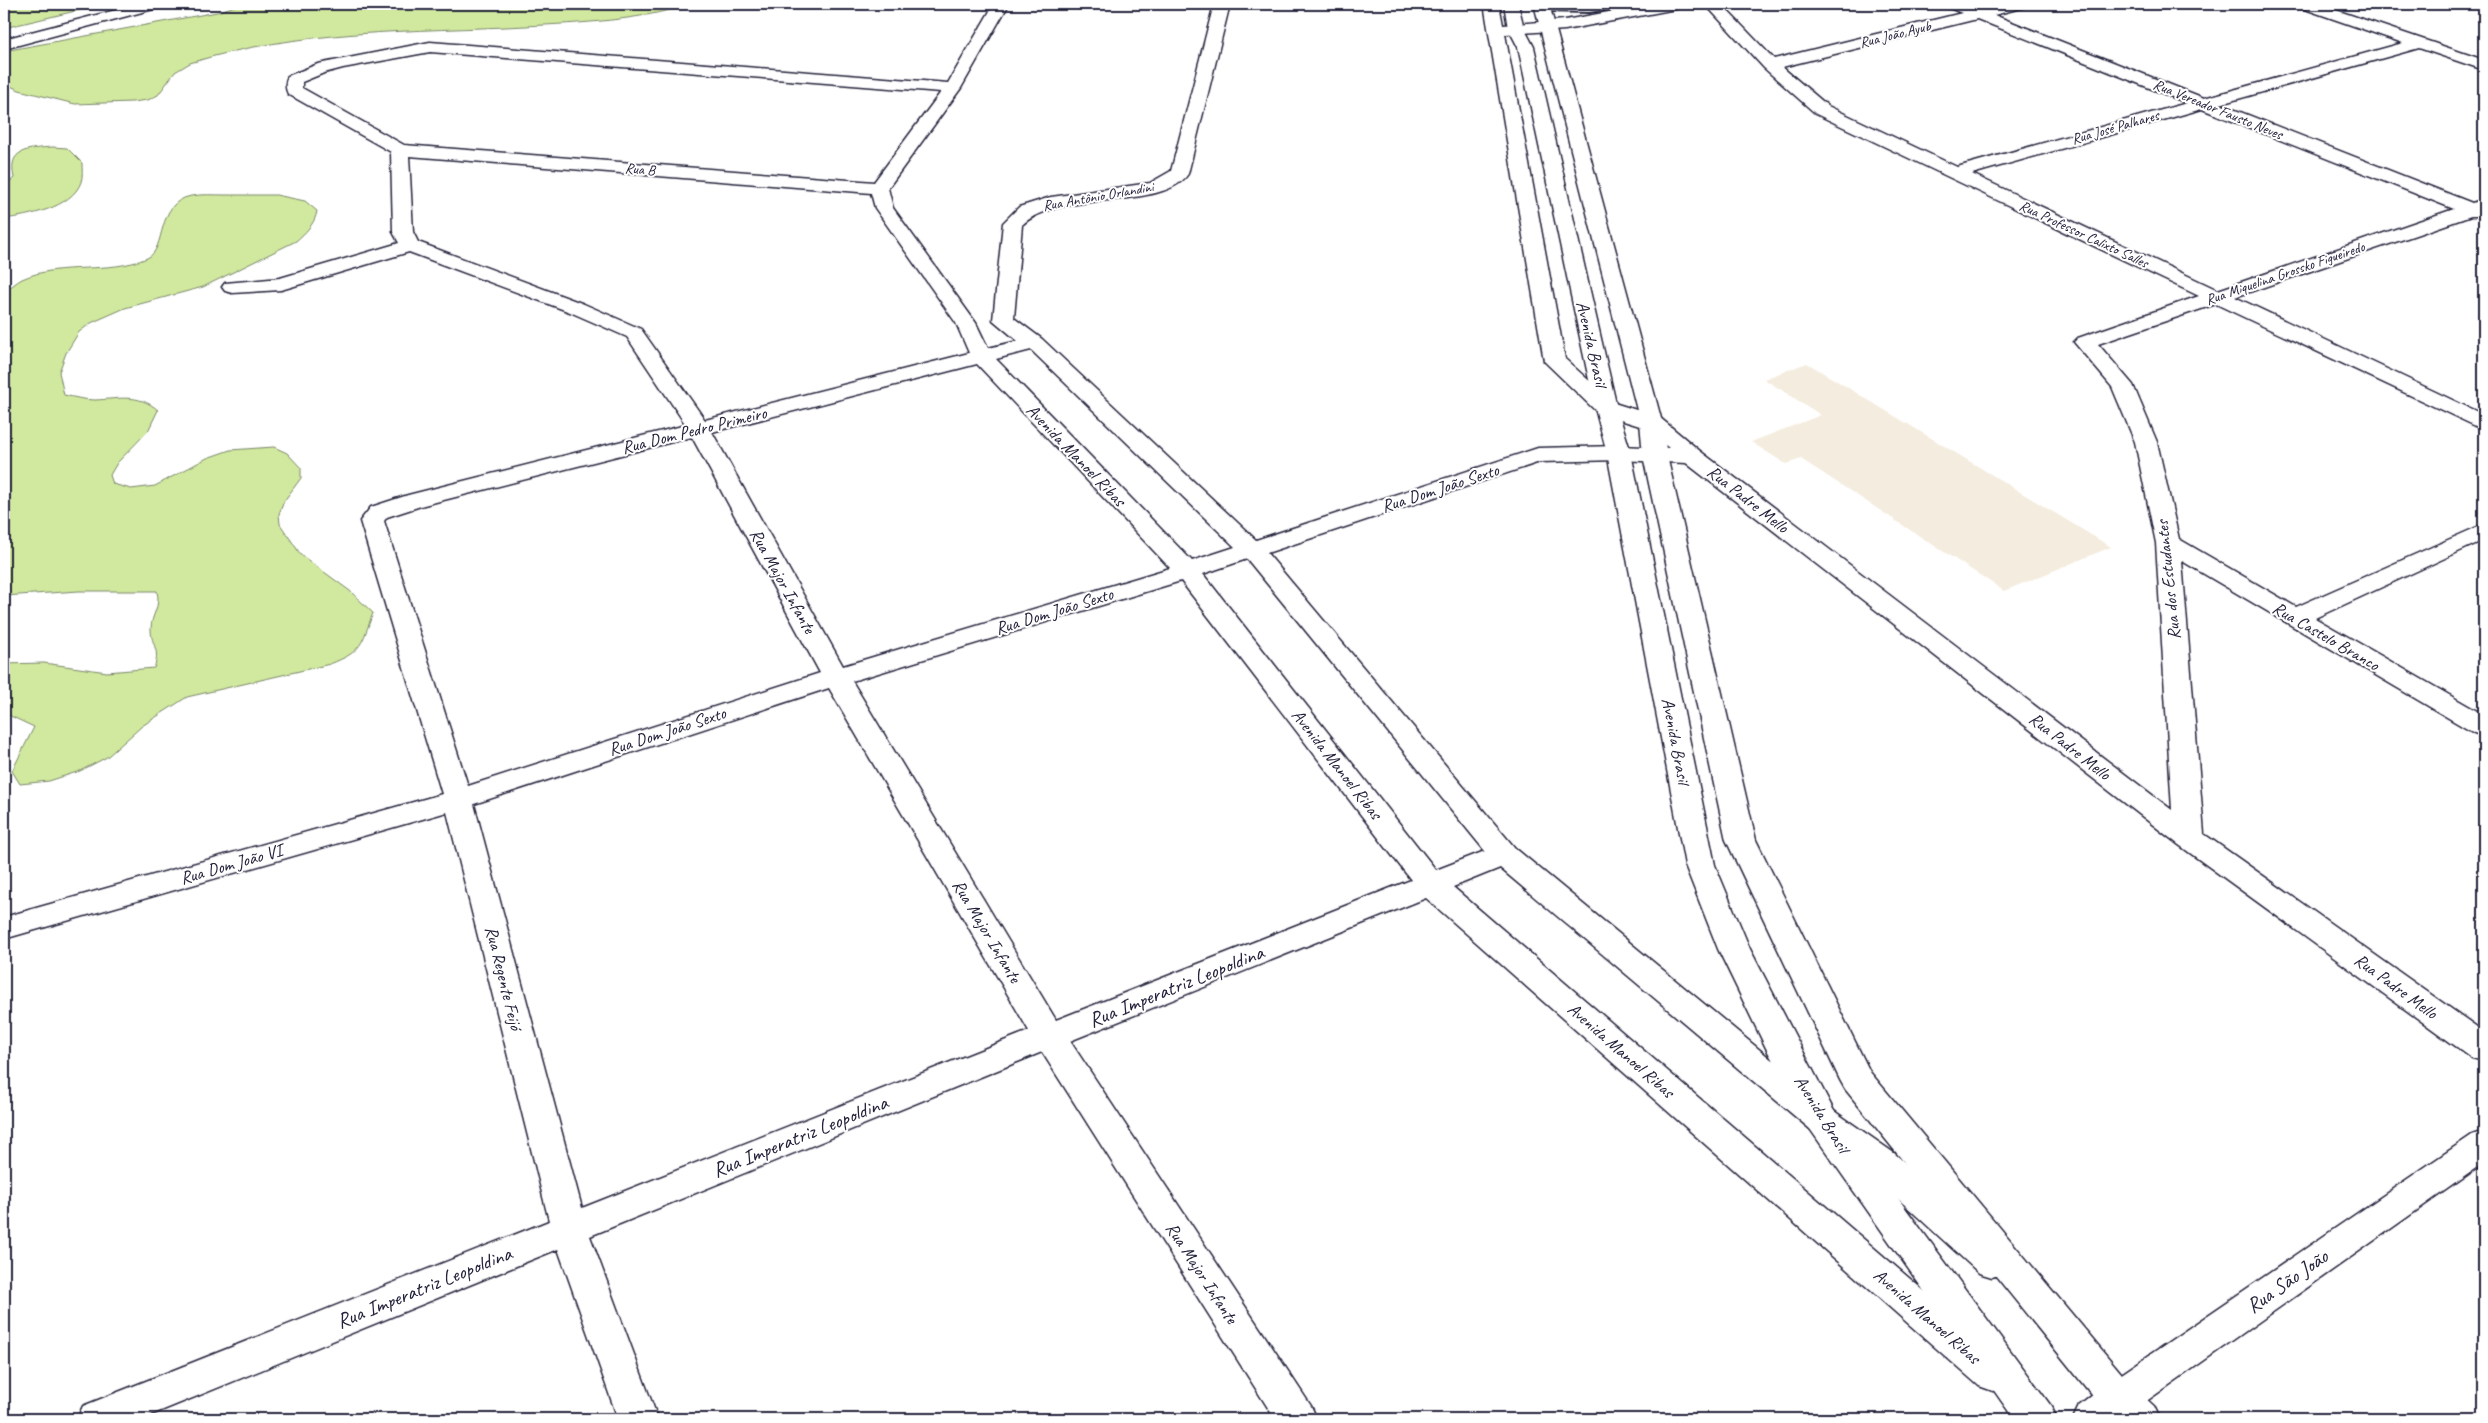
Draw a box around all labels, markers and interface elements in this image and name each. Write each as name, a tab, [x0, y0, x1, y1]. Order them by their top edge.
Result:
street label: Rua João Ayub	[1858, 16, 1934, 53]
street label: Rua Vereador Fausto Neves	[2150, 75, 2287, 145]
street label: Rua José Palhares	[2069, 105, 2163, 149]
street label: Rua B	[624, 159, 657, 180]
street label: Rua Antônio Orlandini	[1041, 177, 1157, 216]
street label: Rua Professor Calixto Salles	[2016, 196, 2153, 273]
street label: Rua Miquelina Grossko Figueiredo	[2203, 237, 2368, 310]
street label: Avenida Brasil	[1571, 299, 1613, 392]
street label: Avenida Manoel Ribas	[1022, 399, 1132, 512]
street label: Rua Dom Pedro Primeiro	[619, 401, 770, 459]
street label: Rua Dom João Sexto	[1379, 458, 1503, 517]
street label: Rua Padre Mello	[1703, 460, 1794, 539]
street label: Rua dos Estudantes	[2151, 517, 2185, 641]
street label: Rua Major Infante	[745, 525, 821, 638]
street label: Rua Dom João Sexto	[992, 582, 1117, 639]
street label: Rua Castelo Branco	[2269, 597, 2385, 676]
street label: Avenida Brasil	[1657, 696, 1696, 789]
street label: Rua Dom João Sexto	[606, 701, 730, 760]
street label: Avenida Manoel Ribas	[1287, 705, 1388, 825]
street label: Rua Padre Mello	[2025, 707, 2116, 786]
street label: Rua Dom João VI	[177, 838, 288, 889]
street label: Rua Major Infante	[948, 876, 1027, 987]
street label: Rua Regente Feijó	[480, 924, 528, 1035]
street label: Rua Imperatriz Leopoldina	[1085, 938, 1269, 1033]
street label: Rua Padre Mello	[2350, 948, 2443, 1024]
street label: Avenida Manoel Ribas	[1563, 998, 1680, 1103]
street label: Avenida Brasil	[1790, 1071, 1856, 1159]
street label: Rua Imperatriz Leopoldina	[709, 1088, 893, 1183]
street label: Rua Major Infante	[1161, 1218, 1243, 1329]
street label: Rua Imperatriz Leopoldina	[333, 1239, 517, 1334]
street label: Rua São João	[2241, 1242, 2334, 1319]
street label: Avenida Manoel Ribas	[1869, 1264, 1986, 1369]

